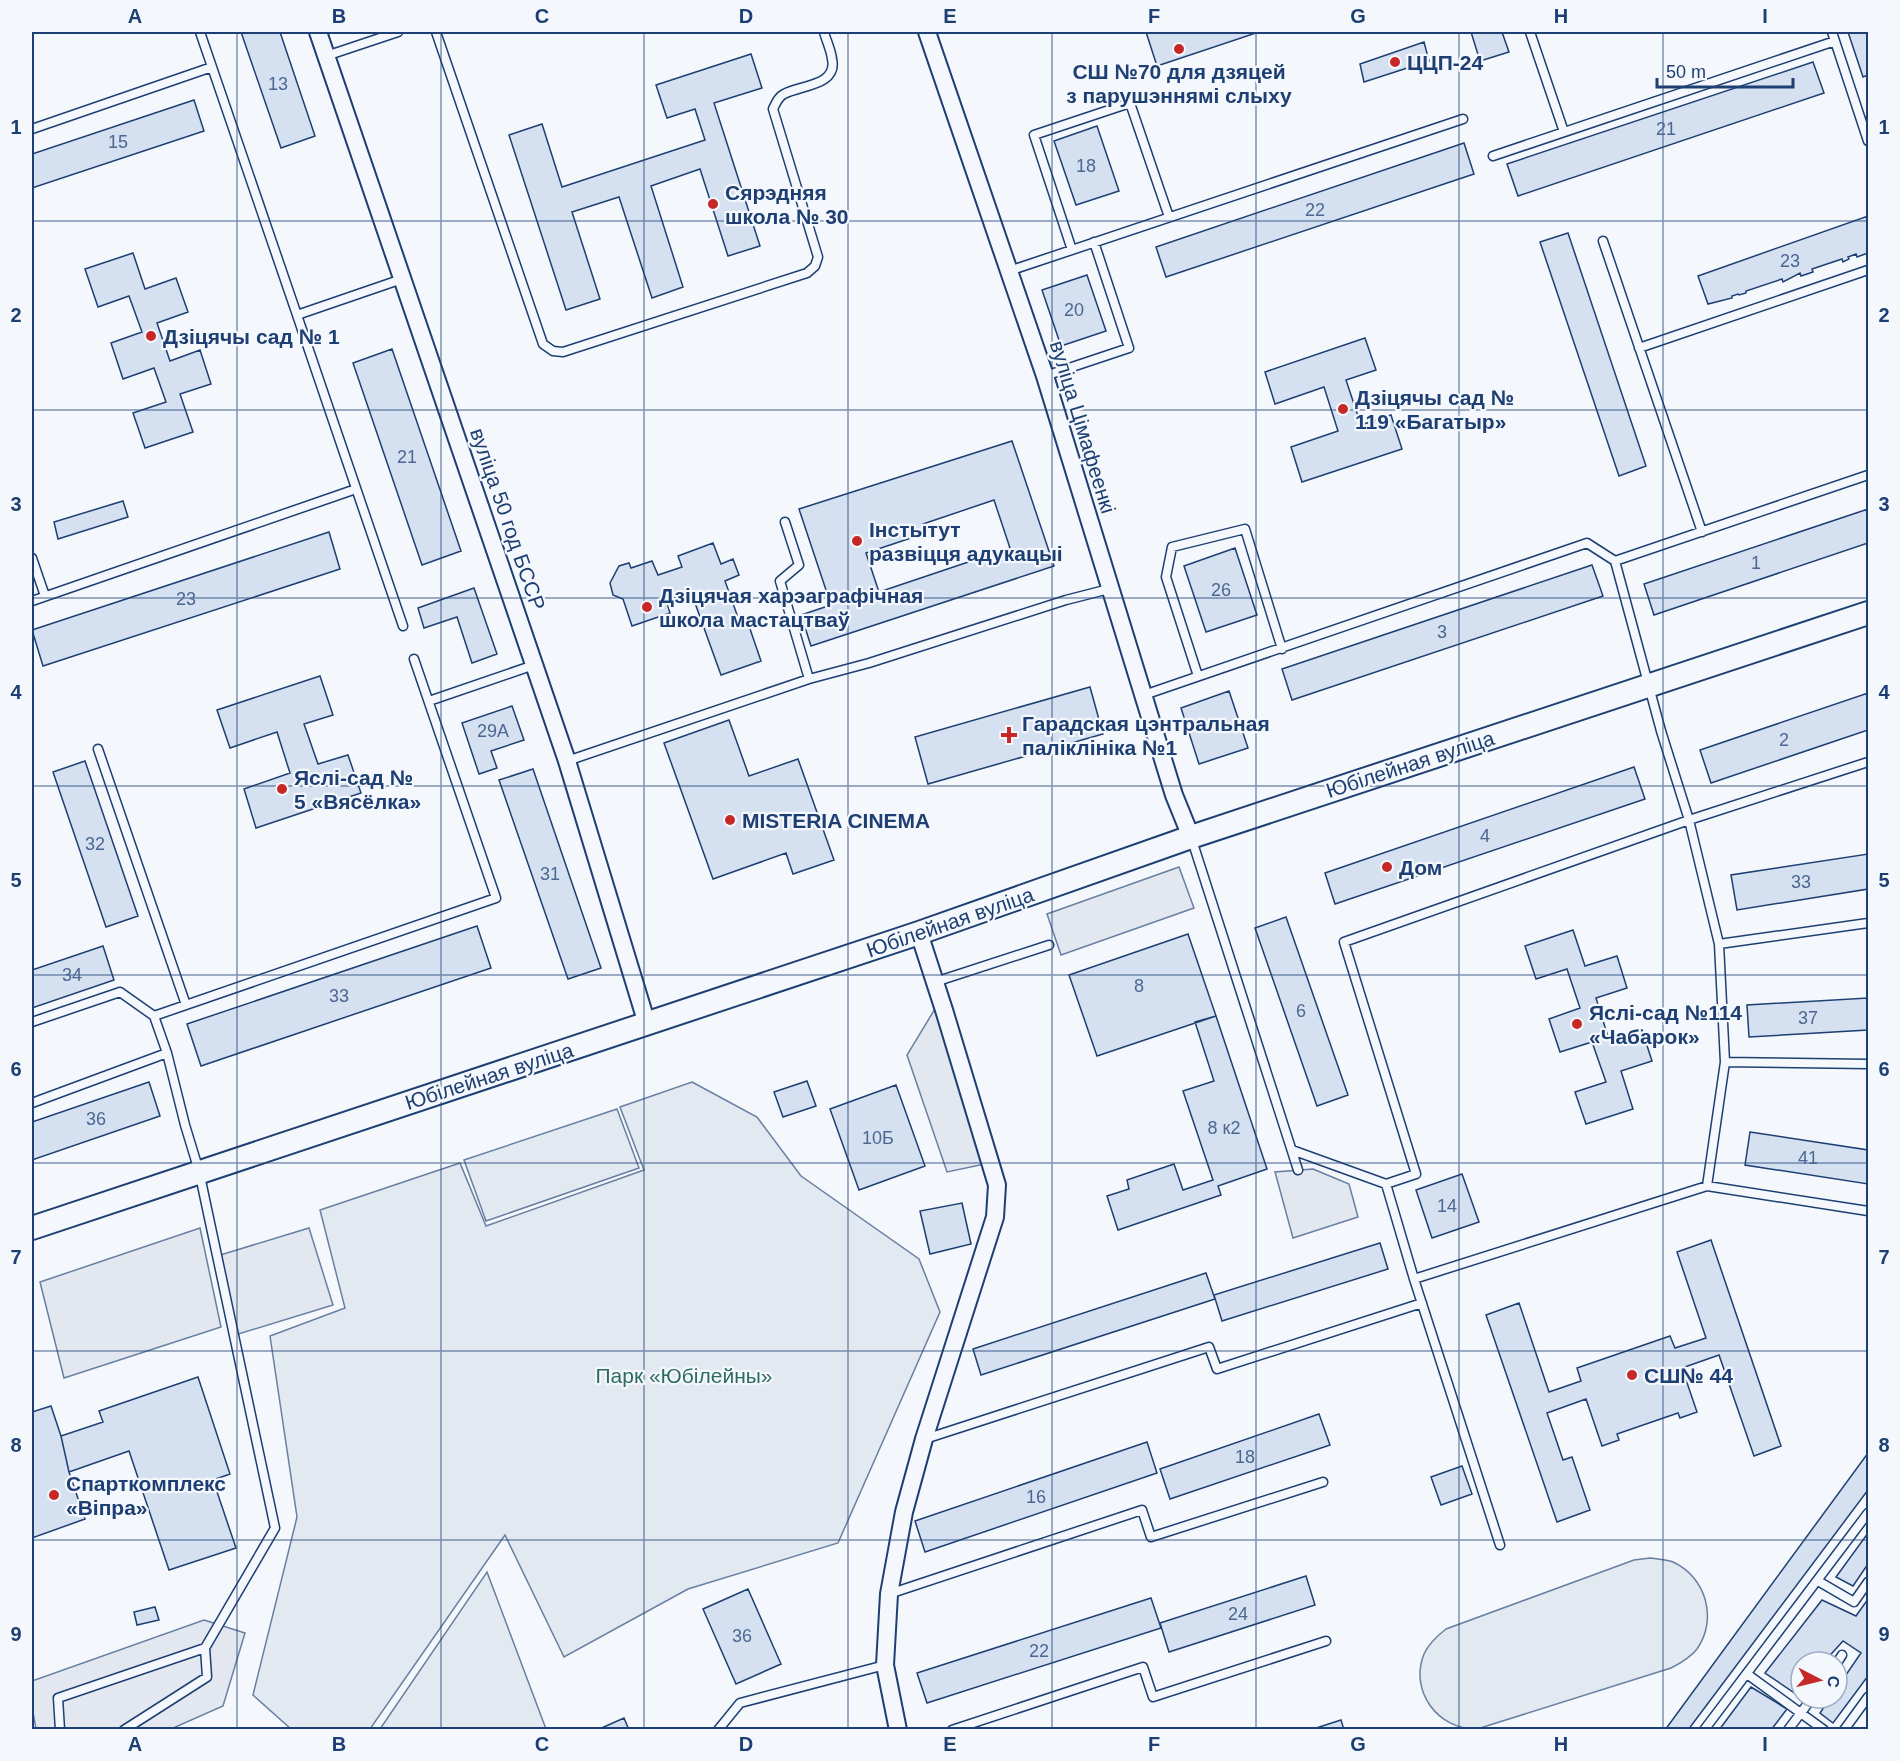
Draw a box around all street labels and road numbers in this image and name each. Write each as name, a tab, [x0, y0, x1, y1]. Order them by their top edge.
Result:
street label: вуліца Цімафеенкі	[1046, 338, 1120, 516]
street label: вуліца 50 год БССР	[466, 425, 550, 613]
street label: Юбілейная вуліца	[1323, 726, 1497, 802]
street label: Юбілейная вуліца	[863, 882, 1037, 961]
street label: Юбілейная вуліца	[402, 1038, 576, 1114]

